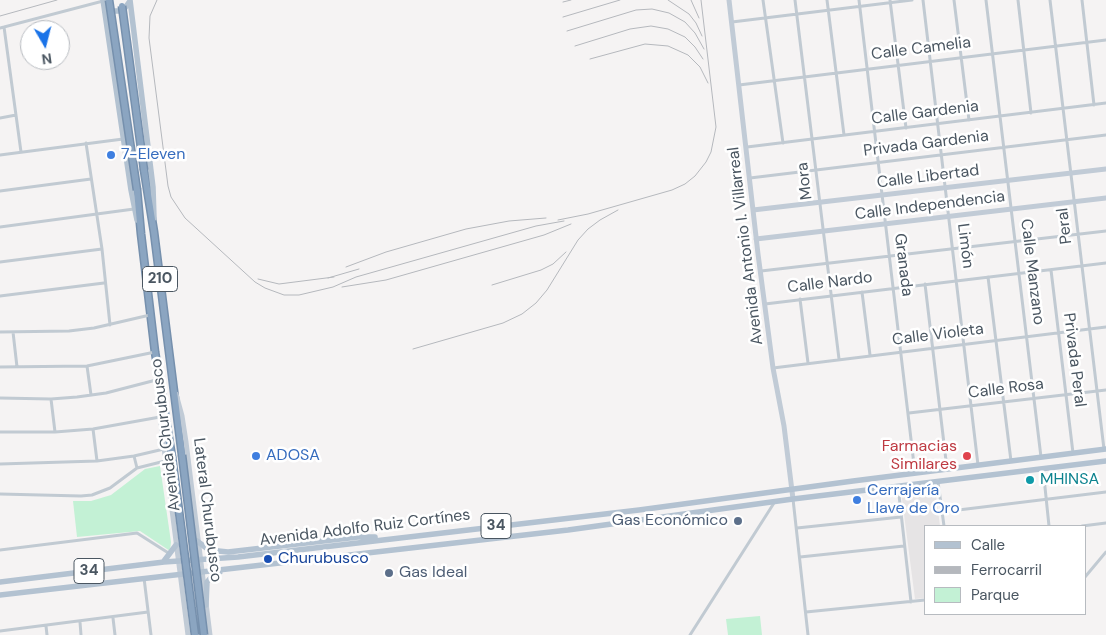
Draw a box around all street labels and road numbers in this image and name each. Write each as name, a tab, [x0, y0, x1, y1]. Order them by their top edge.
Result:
street label: Calle Camelia	[870, 33, 972, 65]
street label: Calle Gardenia	[870, 97, 980, 129]
street label: Privada Gardenia	[862, 127, 990, 161]
street label: Avenida Antonio I. Villarreal	[724, 146, 768, 346]
street label: Mora	[793, 161, 817, 201]
street label: Calle Libertad	[876, 161, 980, 193]
street label: Calle Independencia	[854, 187, 1006, 225]
street label: Peral	[1053, 207, 1077, 245]
street label: Calle Manzano	[1016, 218, 1048, 326]
street label: Limón	[953, 222, 977, 270]
street label: Granada	[890, 232, 916, 298]
road number: 210	[142, 266, 178, 292]
street label: Calle Nardo	[786, 268, 874, 298]
street label: Privada Peral	[1059, 312, 1089, 408]
street label: Calle Violeta	[891, 320, 985, 350]
street label: Avenida Churubusco	[147, 358, 185, 512]
street label: Calle Rosa	[967, 375, 1045, 403]
street label: Lateral Churubusco	[189, 437, 225, 583]
street label: Avenida Adolfo Ruiz Cortínes	[259, 506, 471, 550]
road number: 34	[481, 514, 511, 538]
road number: 34	[74, 558, 104, 584]

